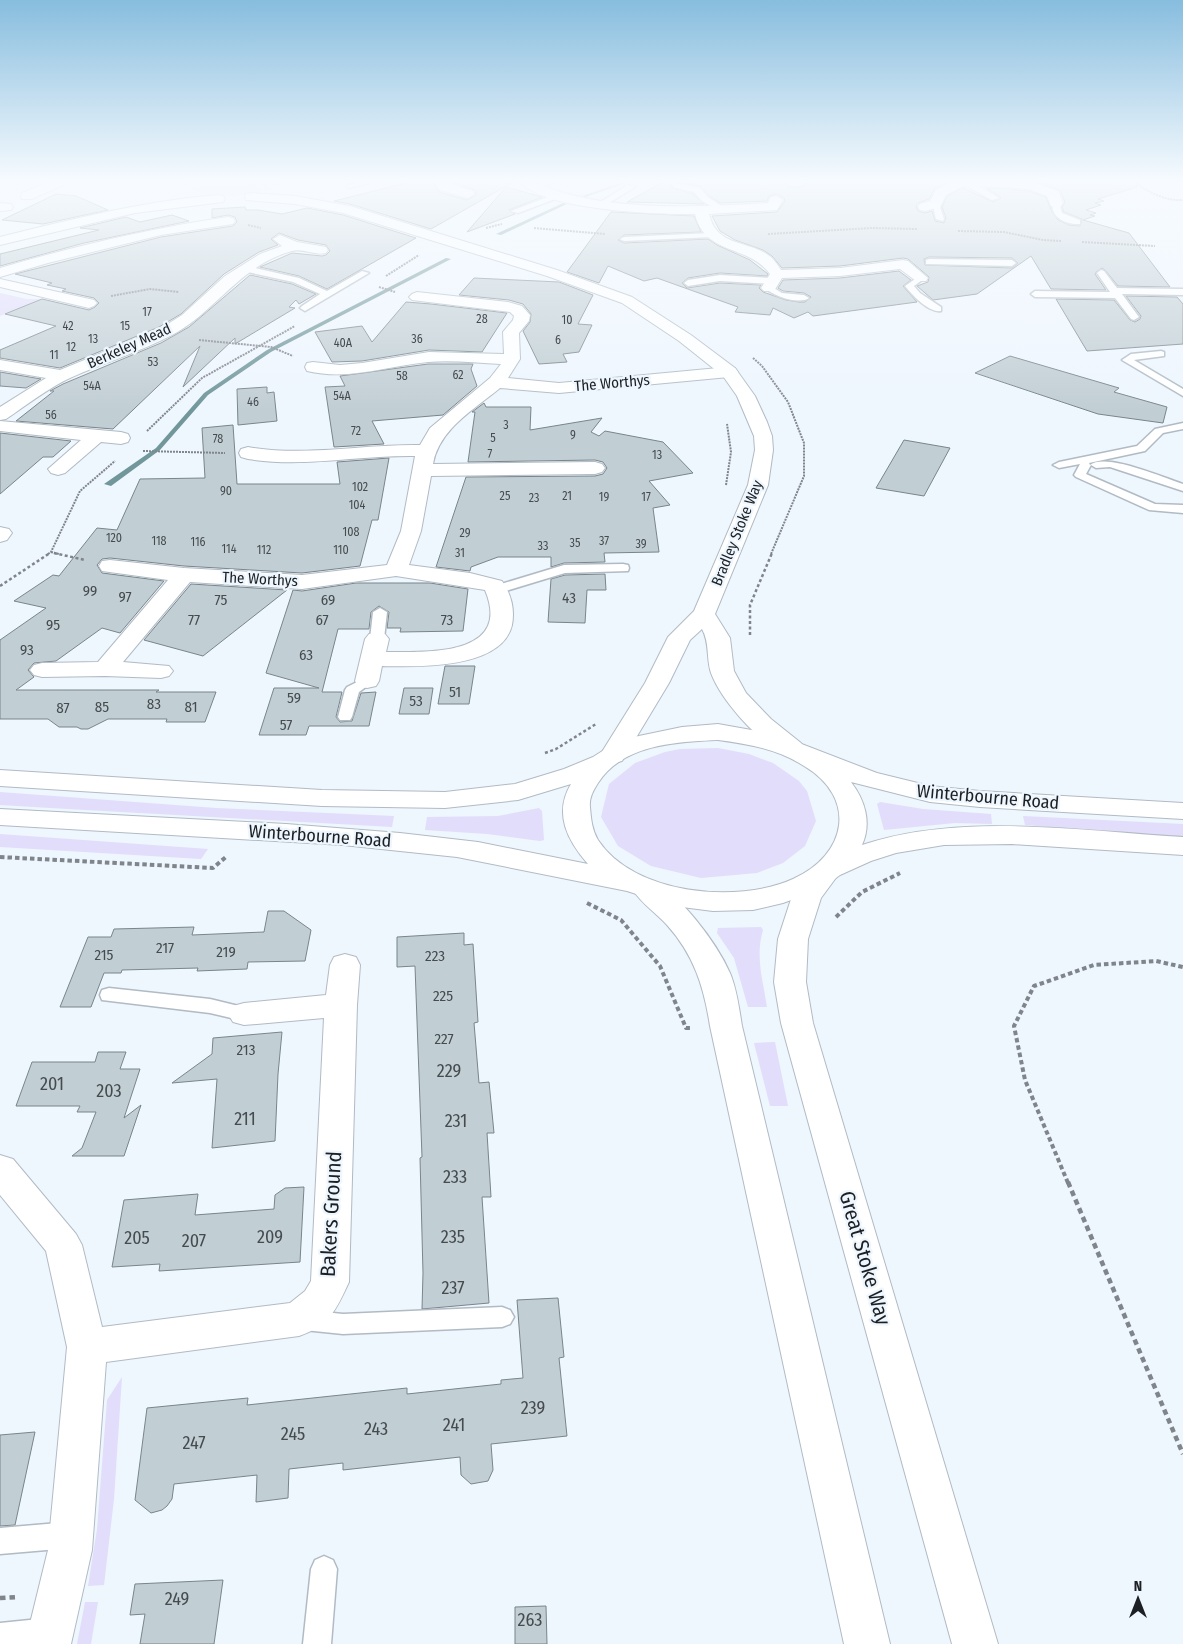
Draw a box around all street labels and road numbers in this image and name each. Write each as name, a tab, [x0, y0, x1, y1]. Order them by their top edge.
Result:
street label: Berkeley Mead	[84, 319, 174, 373]
street label: The Worthys	[574, 371, 650, 395]
street label: Bradley Stoke Way	[708, 477, 766, 588]
street label: The Worthys	[222, 568, 298, 590]
street label: Winterbourne Road	[916, 780, 1060, 814]
street label: Winterbourne Road	[248, 820, 392, 852]
street label: Bakers Ground	[315, 1150, 347, 1278]
street label: Great Stoke Way	[833, 1188, 897, 1329]

